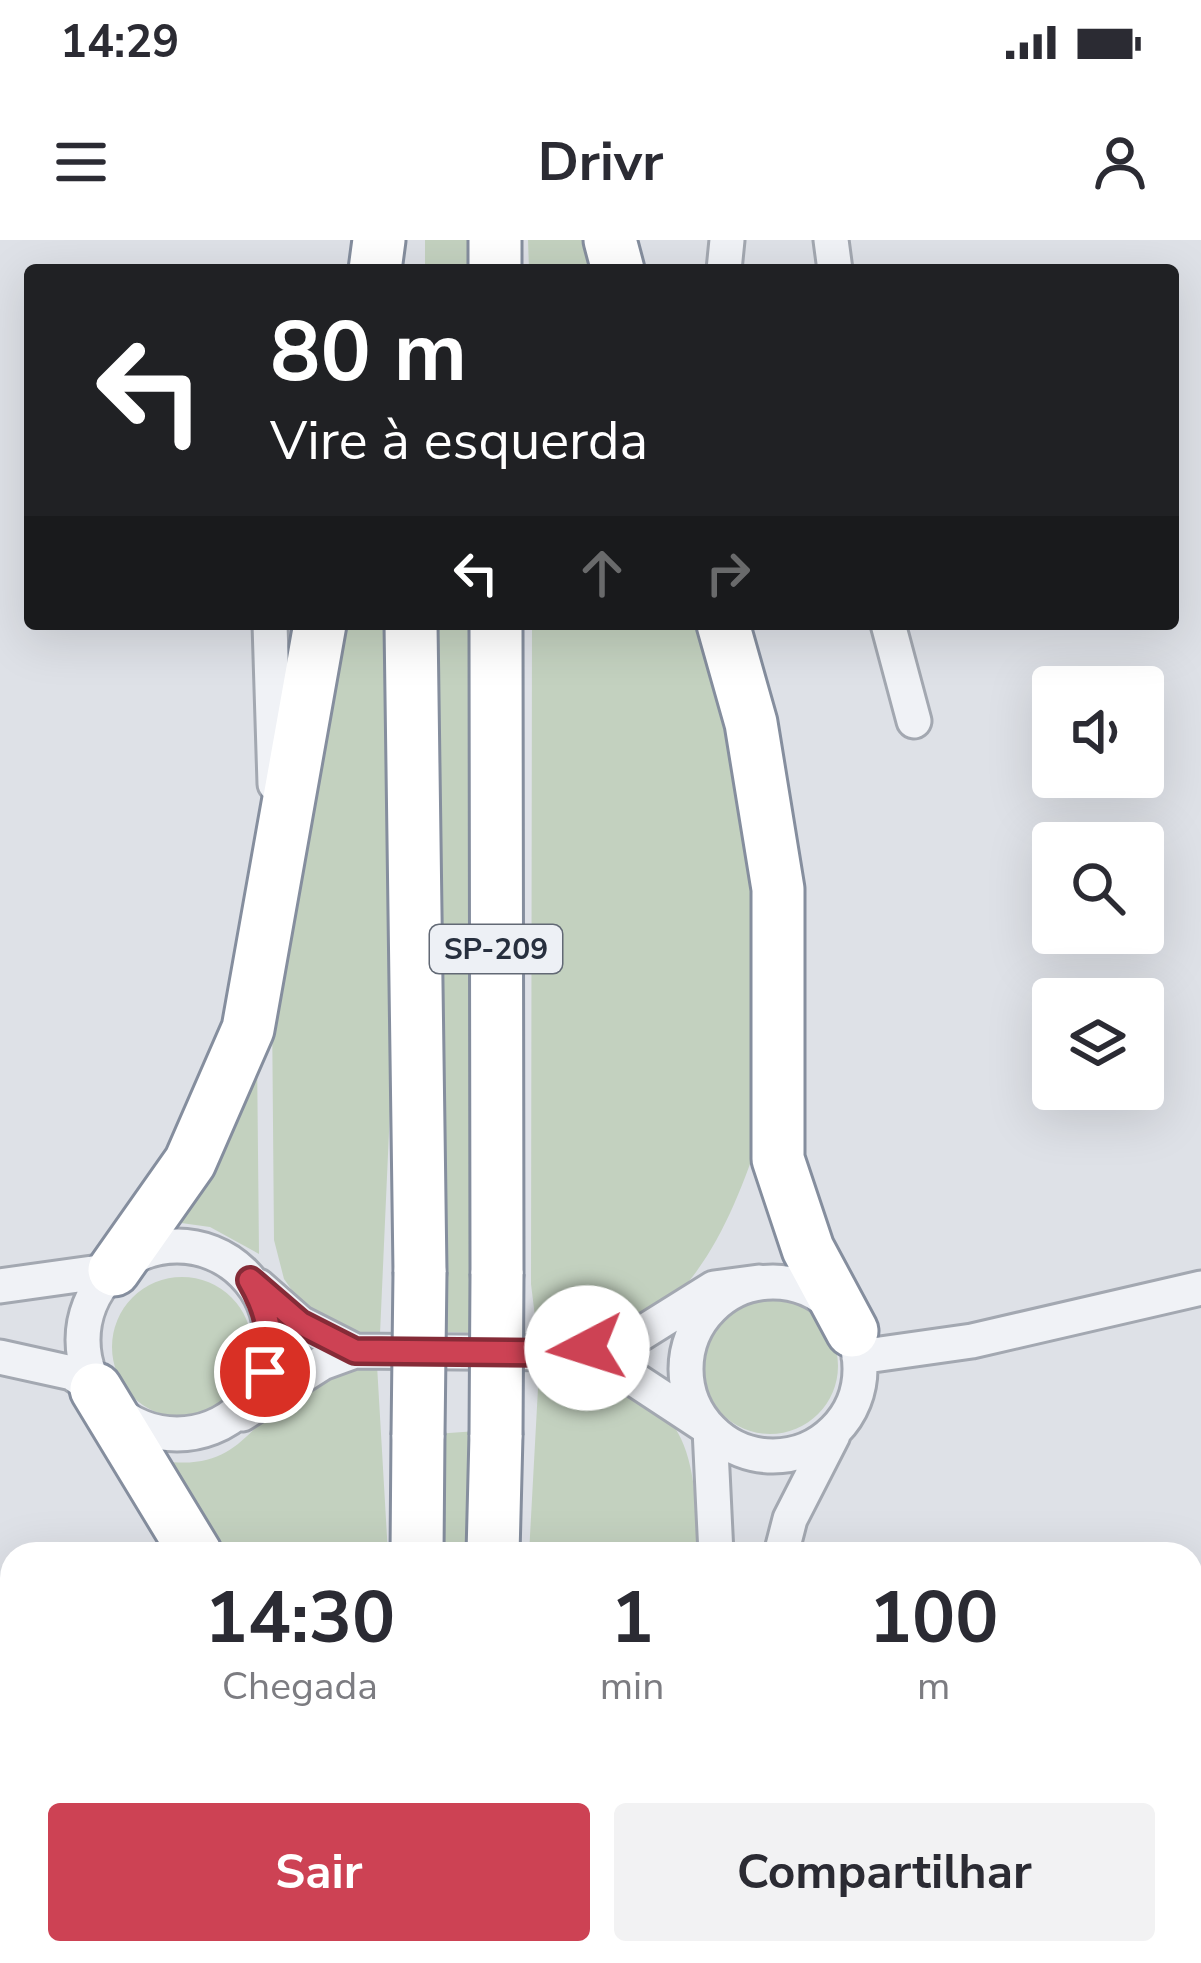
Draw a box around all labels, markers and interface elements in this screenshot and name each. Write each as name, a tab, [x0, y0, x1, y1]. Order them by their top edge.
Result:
text: 14:29	[60, 12, 179, 73]
text: Drivr	[538, 125, 663, 199]
icon: menu	[48, 129, 114, 195]
icon: person	[1087, 129, 1153, 195]
text: 80 m	[270, 295, 467, 410]
icon: left	[72, 312, 228, 468]
text: Vire à esquerda	[270, 404, 648, 478]
icon: left	[443, 540, 509, 606]
icon: ahead	[569, 540, 635, 606]
icon: right	[695, 540, 761, 606]
map controls	[1032, 666, 1164, 1110]
button: sound	[1032, 666, 1164, 798]
button: search	[1032, 822, 1164, 954]
road number: SP-209	[430, 925, 562, 973]
button: layers	[1032, 978, 1164, 1110]
position arrow	[524, 1285, 650, 1411]
pin	[214, 1321, 316, 1423]
icon: arrive	[232, 1339, 298, 1405]
text: 14:30	[205, 1569, 395, 1667]
text: 1	[610, 1569, 654, 1667]
text: 100	[869, 1569, 998, 1667]
text: Chegada	[222, 1660, 378, 1713]
text: min	[600, 1660, 664, 1713]
text: m	[917, 1660, 950, 1713]
button: Sair	[48, 1803, 590, 1941]
button: Compartilhar	[614, 1803, 1155, 1941]

